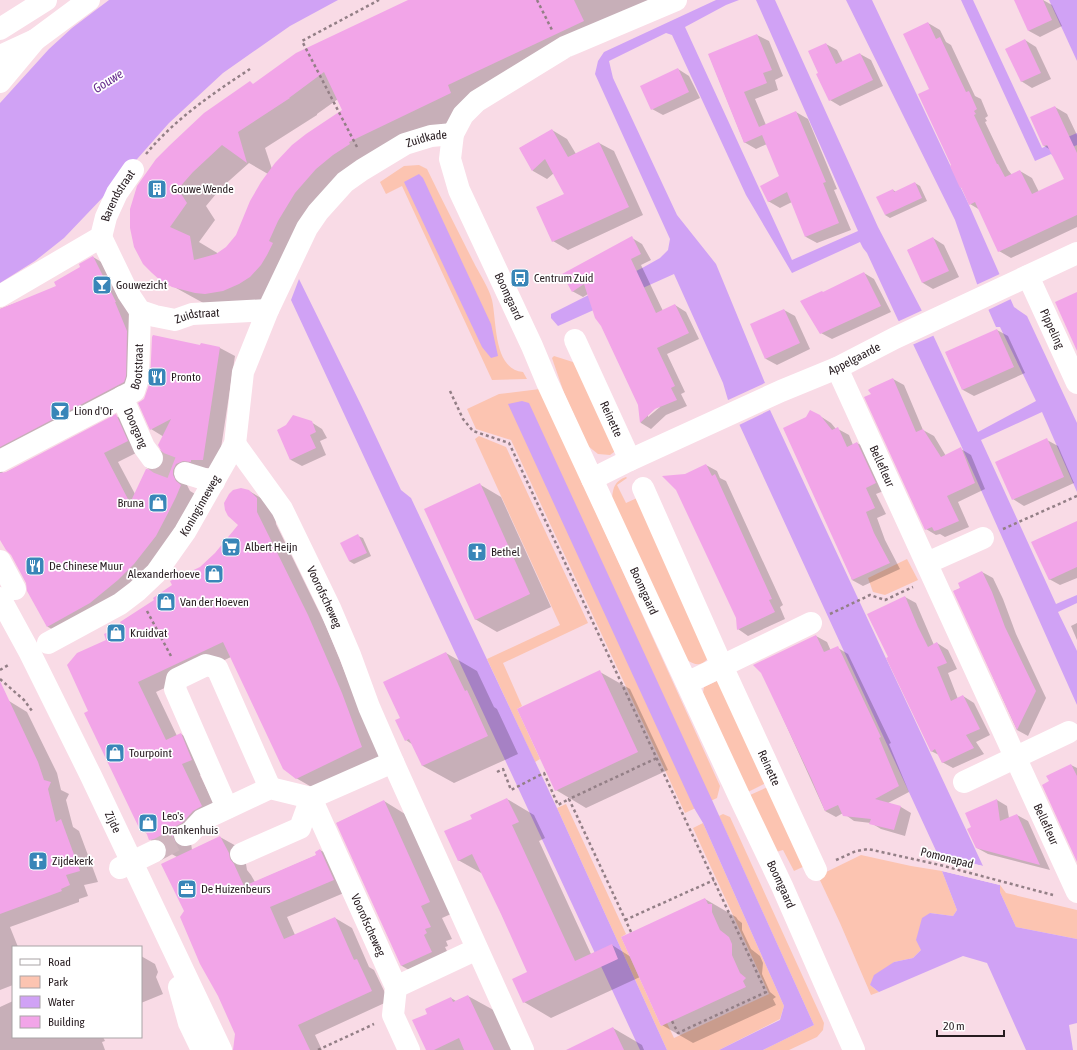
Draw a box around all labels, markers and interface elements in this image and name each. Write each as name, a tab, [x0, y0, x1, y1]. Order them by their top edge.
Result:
water label: Gouwe	[90, 66, 126, 96]
street label: Zuidkade	[404, 128, 447, 150]
street label: Barendstraat	[98, 167, 138, 223]
building icon: Gouwe Wende	[146, 178, 168, 200]
place label: Gouwe Wende	[171, 182, 234, 196]
bus stop icon: Centrum Zuid	[509, 267, 531, 289]
street label: Boomgaard	[492, 270, 526, 322]
place label: Centrum Zuid	[534, 271, 593, 285]
bar icon: Gouwezicht	[91, 274, 113, 296]
place label: Gouwezicht	[116, 278, 168, 292]
street label: Zuidstraat	[173, 306, 221, 326]
street label: Pippeling	[1037, 307, 1068, 352]
street label: Appelgaarde	[826, 340, 883, 378]
street label: Bootstraat	[128, 343, 146, 391]
restaurant icon: Pronto	[146, 366, 168, 388]
place label: Pronto	[171, 370, 201, 384]
street label: Reinette	[597, 399, 625, 439]
bar icon: Lion d'Or	[49, 400, 71, 422]
place label: Lion d'Or	[74, 404, 113, 418]
street label: Doorgang	[121, 406, 151, 451]
street label: Bellefleur	[866, 443, 898, 490]
street label: Koninginneweg	[177, 472, 223, 539]
shop icon: Bruna	[147, 492, 169, 514]
place label: Bruna	[118, 496, 144, 510]
supermarket icon: Albert Heijn	[220, 536, 242, 558]
place label: Albert Heijn	[245, 540, 297, 554]
church icon: Bethel	[466, 541, 488, 563]
place label: Bethel	[491, 545, 521, 559]
restaurant icon: De Chinese Muur	[24, 555, 46, 577]
place label: De Chinese Muur	[49, 559, 123, 573]
shop icon: Alexanderhoeve	[203, 563, 225, 585]
street label: Voorofscheweg	[304, 564, 345, 631]
street label: Boomgaard	[627, 565, 661, 617]
place label: Alexanderhoeve	[128, 567, 200, 581]
shop icon: Van der Hoeven	[155, 591, 177, 613]
place label: Van der Hoeven	[180, 595, 249, 609]
shop icon: Kruidvat	[105, 622, 127, 644]
place label: Kruidvat	[130, 626, 168, 640]
shop icon: Tourpoint	[104, 742, 126, 764]
place label: Tourpoint	[129, 746, 172, 760]
street label: Reinette	[755, 748, 783, 788]
street label: Bellefleur	[1031, 801, 1062, 848]
street label: Zijde	[102, 809, 124, 835]
place label: Leo's Drankenhuis	[162, 809, 218, 837]
shop icon: Leo's Drankenhuis	[137, 812, 159, 834]
street label: Pomonapad	[919, 845, 975, 871]
church icon: Zijdekerk	[27, 850, 49, 872]
place label: Zijdekerk	[52, 854, 94, 868]
street label: Boomgaard	[764, 858, 798, 910]
office icon: De Huizenbeurs	[176, 878, 198, 900]
place label: De Huizenbeurs	[201, 882, 271, 896]
street label: Voorofscheweg	[348, 892, 389, 959]
legend	[12, 946, 142, 1038]
text: Road	[48, 955, 71, 969]
text: Park	[48, 975, 69, 989]
text: Water	[48, 995, 75, 1009]
scale bar	[937, 1012, 1004, 1038]
text: Building	[48, 1015, 86, 1029]
text: 20 m	[943, 1019, 965, 1033]

